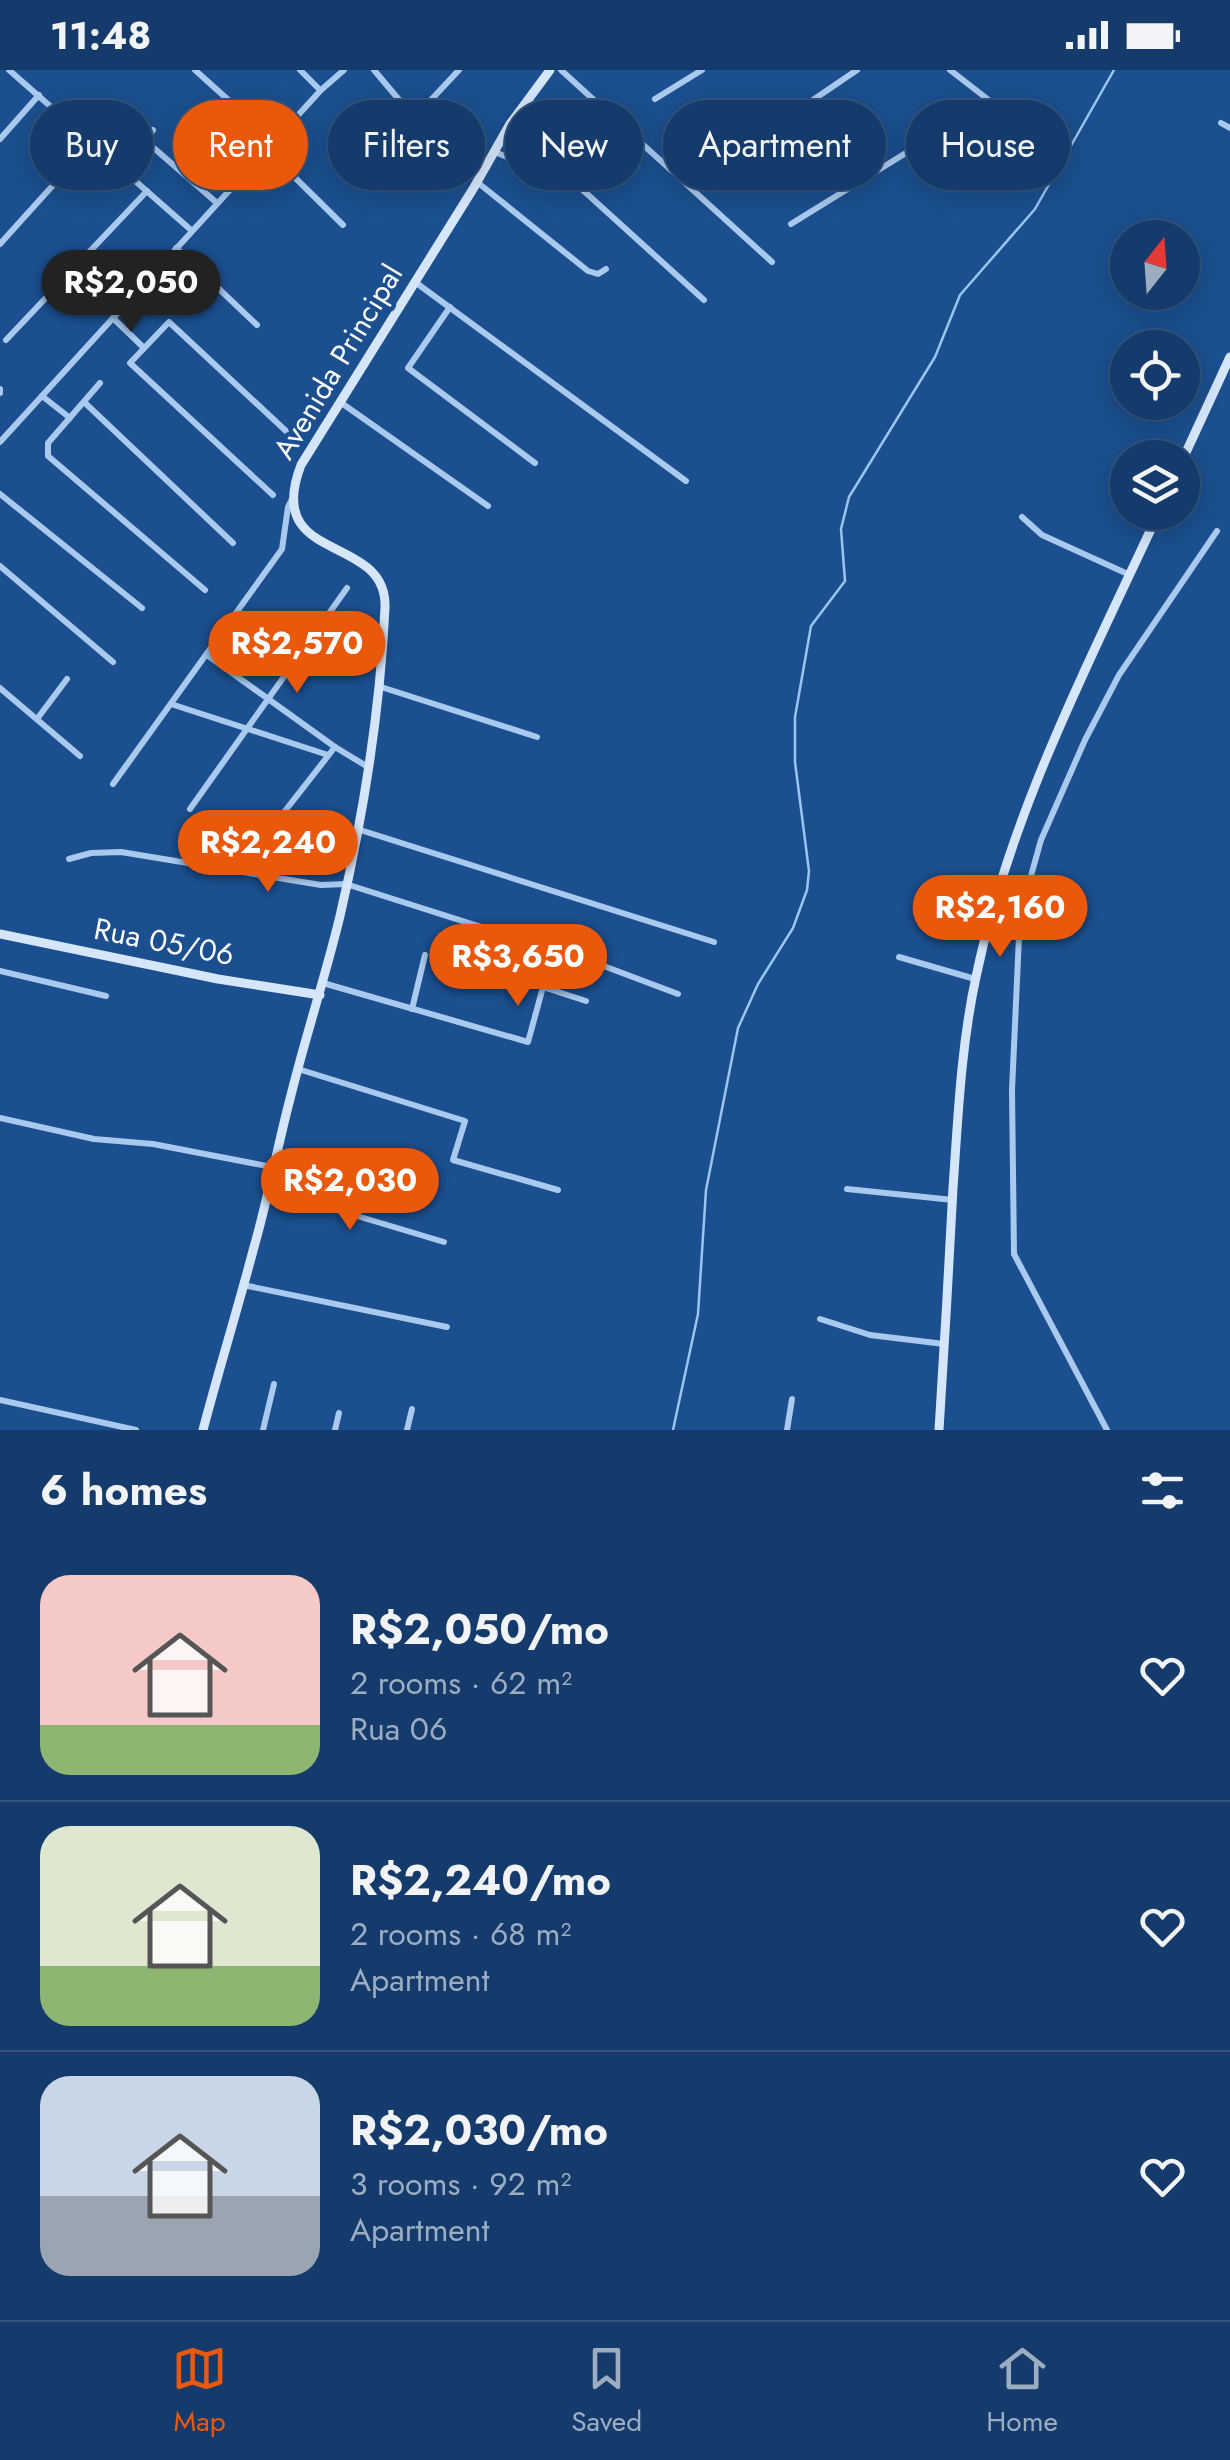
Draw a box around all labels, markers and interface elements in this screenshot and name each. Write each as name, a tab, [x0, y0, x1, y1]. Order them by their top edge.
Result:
text: 11:48	[50, 8, 151, 63]
chip: Buy	[30, 100, 153, 190]
chip: Rent	[173, 100, 308, 190]
chip: Filters	[328, 100, 485, 190]
chip: New	[505, 100, 643, 190]
chip: Apartment	[663, 100, 886, 190]
chip: House	[906, 100, 1070, 190]
north arrow	[1110, 220, 1200, 310]
map controls	[1110, 220, 1200, 530]
pin: R$2,050	[39, 250, 223, 335]
street label: Avenida Principal	[262, 256, 413, 467]
text: R$2,050	[64, 259, 198, 305]
button: locate	[1110, 330, 1200, 420]
button: layers	[1110, 440, 1200, 530]
pin: R$2,570	[205, 611, 389, 696]
text: R$2,570	[230, 620, 364, 666]
pin: R$2,240	[176, 810, 360, 895]
text: R$2,240	[200, 819, 336, 865]
pin: R$2,160	[908, 875, 1092, 960]
text: R$2,160	[935, 884, 1065, 930]
street label: Rua 05/06	[90, 907, 238, 976]
pin: R$3,650	[426, 924, 610, 1009]
text: R$3,650	[451, 933, 585, 979]
pin: R$2,030	[258, 1148, 442, 1233]
text: R$2,030	[283, 1157, 417, 1203]
text: 6 homes	[40, 1460, 207, 1521]
icon: filters	[1135, 1463, 1190, 1518]
text: R$2,050/mo	[350, 1599, 609, 1660]
icon: home	[120, 1615, 240, 1735]
icon: heart	[1135, 1648, 1190, 1703]
text: 2 rooms · 62 m²	[350, 1660, 572, 1706]
text: Rua 06	[350, 1706, 447, 1752]
text: R$2,240/mo	[350, 1850, 611, 1911]
icon: home	[120, 1866, 240, 1986]
icon: heart	[1135, 1899, 1190, 1954]
text: 2 rooms · 68 m²	[350, 1911, 571, 1957]
text: Apartment	[350, 1957, 489, 2003]
text: R$2,030/mo	[350, 2100, 608, 2161]
icon: home	[120, 2116, 240, 2236]
icon: heart	[1135, 2149, 1190, 2204]
text: 3 rooms · 92 m²	[350, 2161, 571, 2207]
text: Apartment	[350, 2207, 489, 2253]
tab: Map	[172, 2341, 227, 2442]
tab: Saved	[571, 2341, 642, 2442]
tab: Home	[986, 2341, 1058, 2442]

